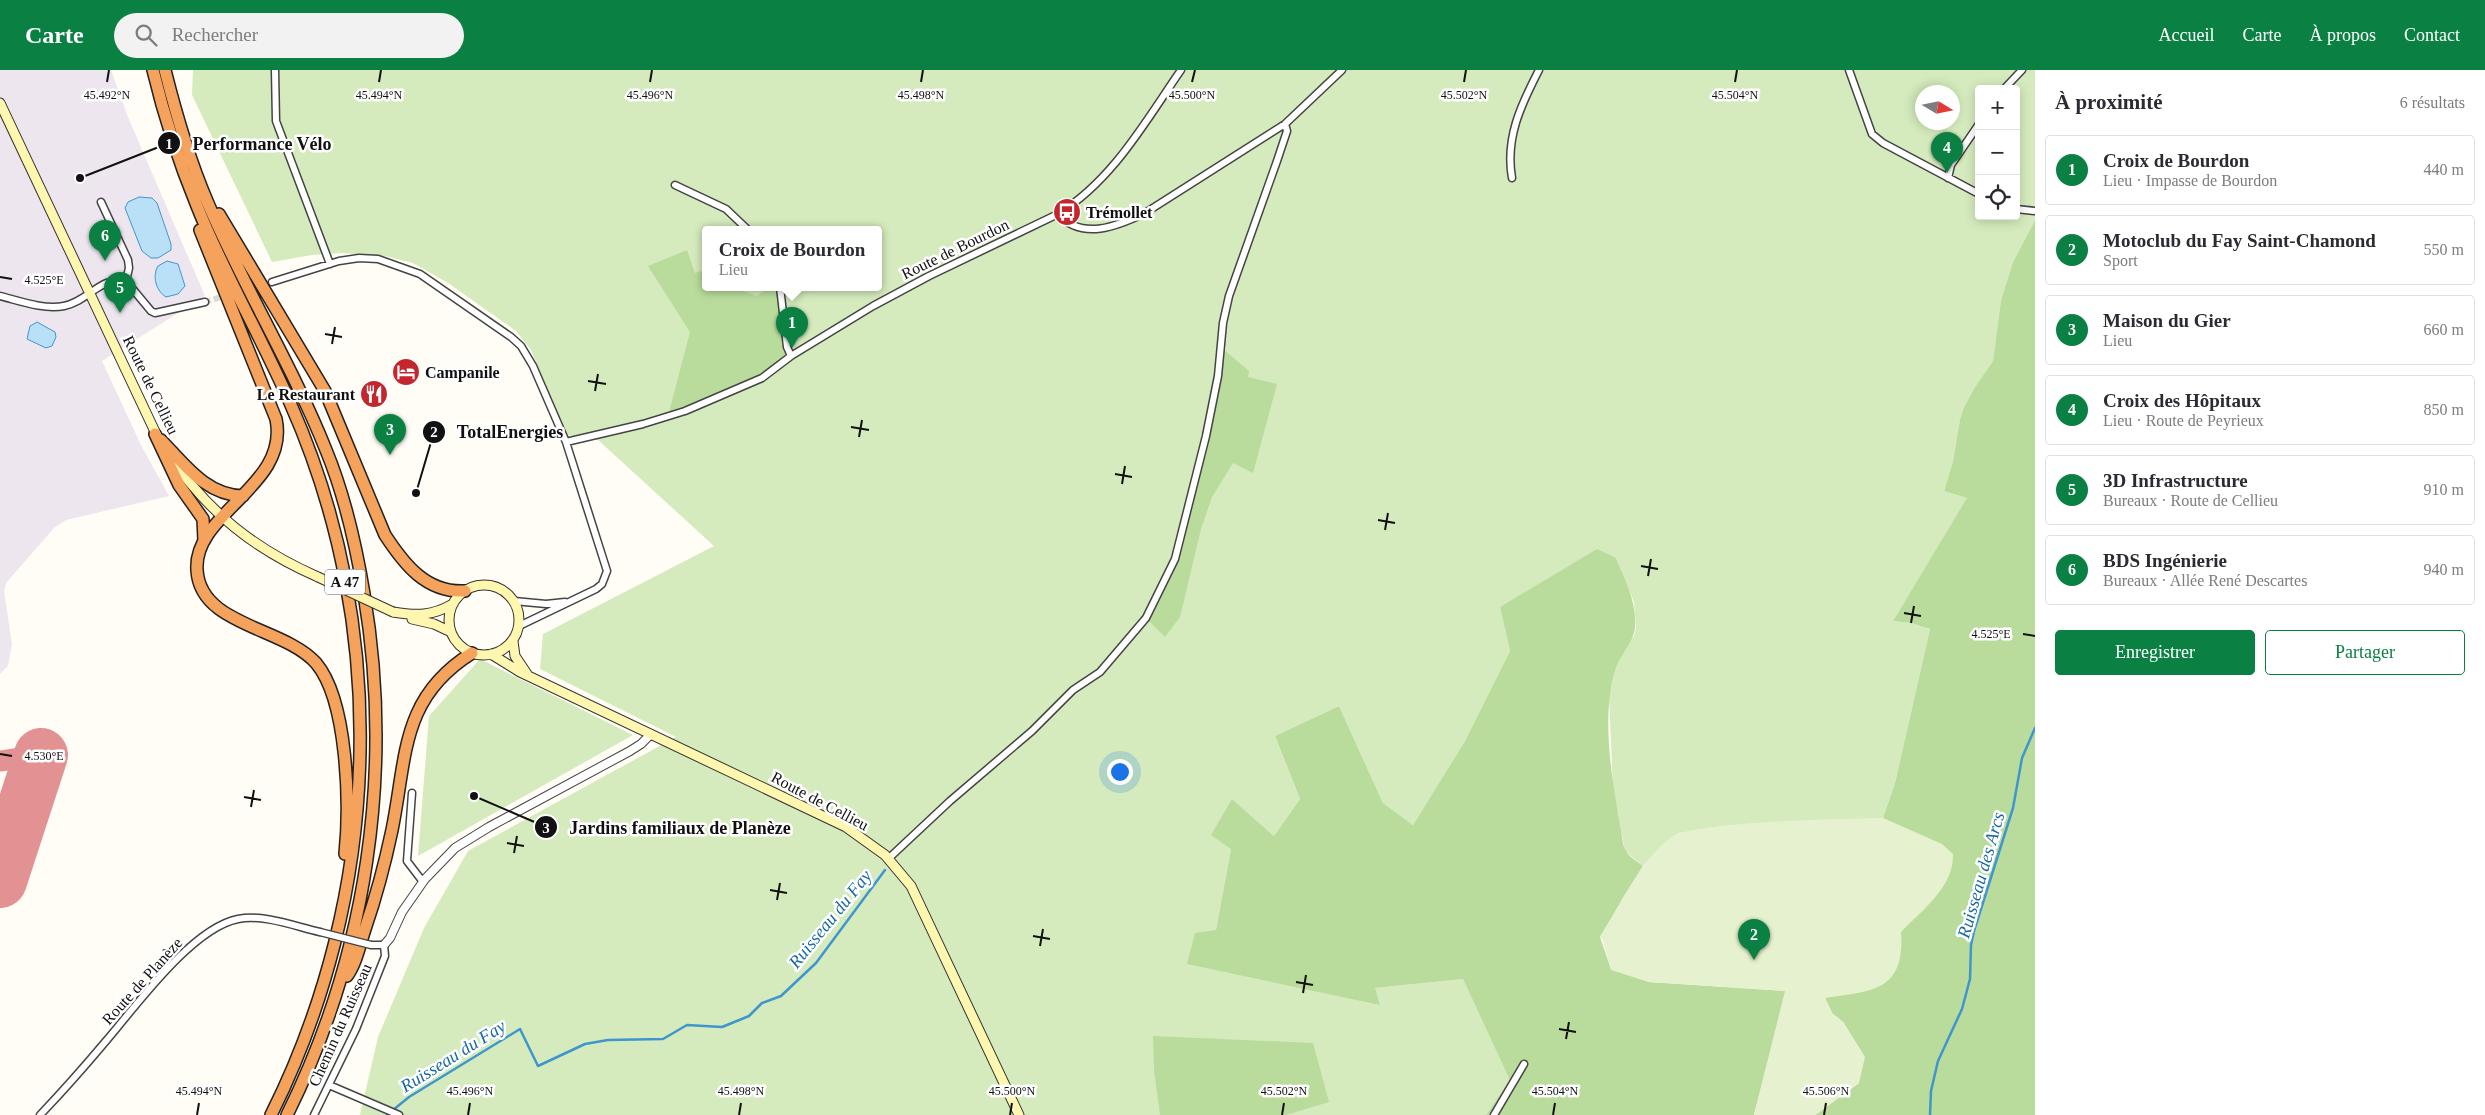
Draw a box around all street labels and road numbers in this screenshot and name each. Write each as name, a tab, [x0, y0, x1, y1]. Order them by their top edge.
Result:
street label: Route de Bourdon	[899, 216, 1011, 282]
street label: Route de Cellieu	[120, 333, 182, 437]
road number: A 47	[325, 570, 365, 594]
street label: Route de Cellieu	[769, 768, 871, 834]
street label: Route de Planèze	[99, 934, 185, 1028]
street label: Chemin du Ruisseau	[305, 961, 375, 1089]

